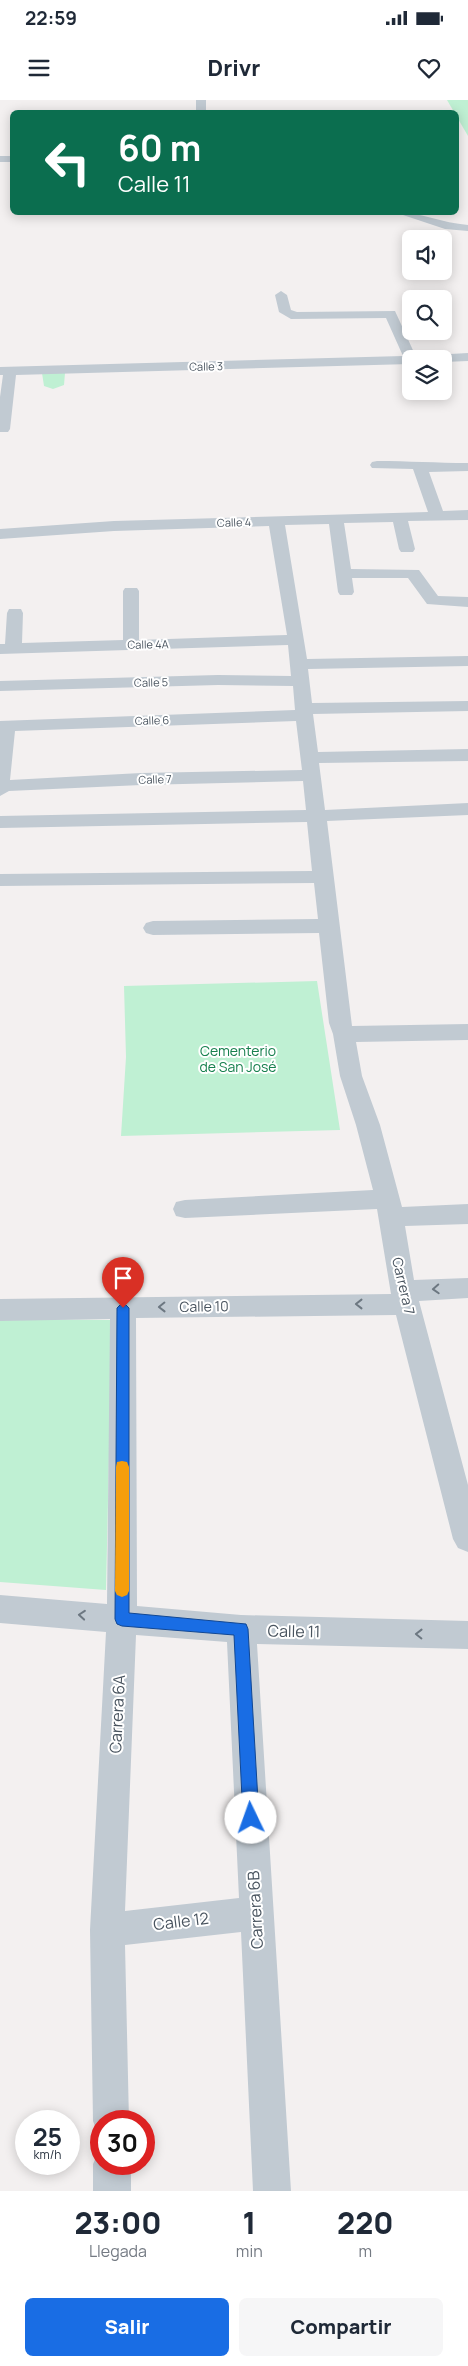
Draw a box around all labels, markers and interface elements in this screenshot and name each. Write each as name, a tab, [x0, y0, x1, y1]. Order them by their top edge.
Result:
text: 22:59	[25, 5, 77, 31]
text: Drivr	[208, 53, 260, 83]
icon: menu	[25, 54, 53, 82]
icon: heart	[415, 54, 443, 82]
text: 60 m	[118, 124, 201, 172]
icon: left	[35, 130, 100, 195]
text: Calle 11	[118, 169, 191, 199]
map controls	[402, 230, 452, 400]
button: sound	[402, 230, 452, 280]
button: search	[402, 290, 452, 340]
button: layers	[402, 350, 452, 400]
street label: Calle 3	[189, 358, 223, 374]
street label: Calle 4	[217, 514, 251, 530]
street label: Calle 4A	[127, 636, 169, 652]
street label: Calle 5	[134, 674, 168, 690]
street label: Calle 6	[134, 712, 170, 728]
street label: Calle 7	[138, 771, 172, 787]
park label: Cementerio de San José	[199, 1041, 277, 1076]
street label: Carrera 7	[388, 1255, 420, 1317]
pin	[102, 1257, 144, 1308]
icon: arrive	[109, 1264, 137, 1292]
one-way arrow	[431, 1284, 439, 1295]
street label: Calle 10	[179, 1296, 229, 1316]
one-way arrow	[355, 1299, 363, 1309]
one-way arrow	[158, 1302, 166, 1312]
one-way arrow	[78, 1610, 86, 1621]
street label: Calle 11	[267, 1620, 321, 1642]
one-way arrow	[415, 1628, 423, 1639]
street label: Carrera 6A	[104, 1674, 130, 1754]
position arrow	[224, 1791, 276, 1843]
street label: Carrera 6B	[242, 1870, 268, 1950]
street label: Calle 12	[152, 1907, 210, 1935]
speed limit sign: 30	[90, 2110, 155, 2175]
text: 25	[33, 2119, 62, 2154]
text: km/h	[34, 2146, 61, 2163]
text: 23:00	[74, 2202, 161, 2243]
text: 1	[242, 2202, 256, 2243]
text: 220	[337, 2202, 394, 2243]
text: Llegada	[89, 2240, 147, 2262]
text: min	[236, 2240, 263, 2262]
text: m	[359, 2240, 372, 2262]
button: Salir	[25, 2298, 229, 2356]
button: Compartir	[239, 2298, 443, 2356]

